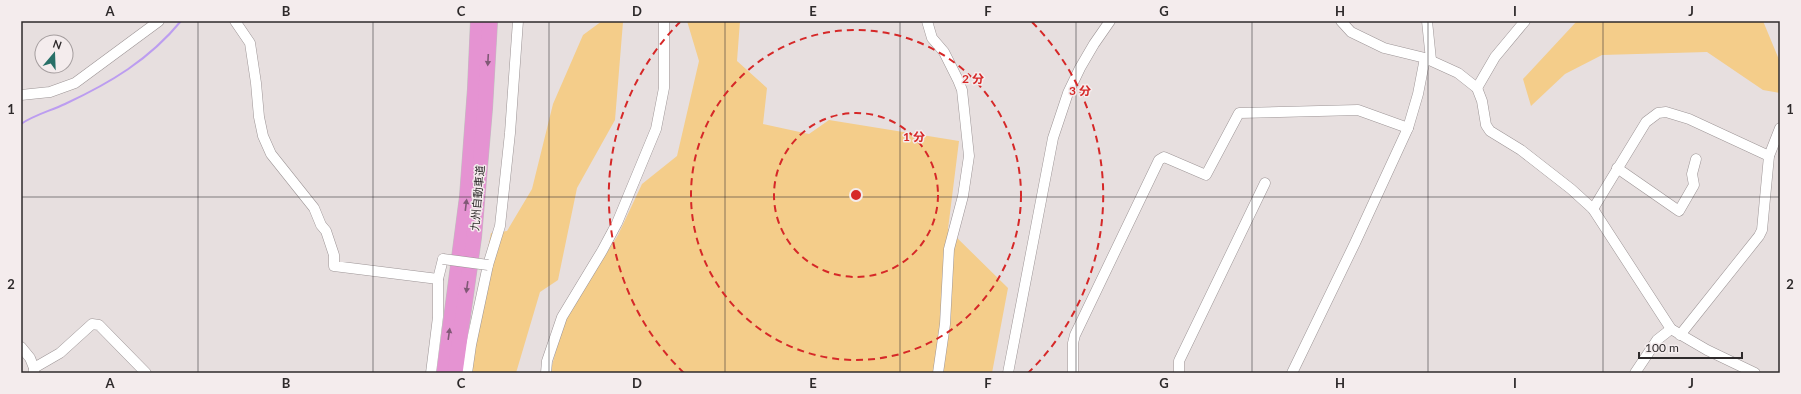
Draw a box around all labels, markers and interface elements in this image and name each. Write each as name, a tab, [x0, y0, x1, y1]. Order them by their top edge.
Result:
text: A	[104, 3, 115, 19]
text: B	[282, 3, 291, 19]
text: C	[457, 3, 466, 19]
text: D	[632, 3, 642, 19]
text: E	[809, 3, 817, 19]
text: F	[984, 3, 992, 19]
text: G	[1159, 3, 1169, 19]
text: H	[1335, 3, 1345, 19]
text: I	[1513, 3, 1517, 19]
text: J	[1688, 3, 1694, 19]
north arrow	[34, 34, 74, 74]
text: N	[51, 37, 64, 52]
one-way arrow	[484, 54, 491, 66]
text: 2 分	[962, 71, 984, 86]
text: 3 分	[1069, 83, 1091, 98]
text: 1	[7, 101, 15, 117]
text: 1	[1786, 101, 1794, 117]
text: 1 分	[903, 129, 925, 144]
street label: 九州自動車道	[468, 165, 486, 231]
centre of rings	[849, 188, 863, 202]
one-way arrow	[462, 199, 469, 211]
text: 2	[7, 276, 15, 292]
text: 2	[1786, 276, 1794, 292]
one-way arrow	[464, 281, 470, 293]
one-way arrow	[446, 328, 452, 340]
scale bar	[1639, 334, 1742, 360]
text: 100 m	[1645, 340, 1679, 355]
text: A	[104, 375, 115, 391]
text: B	[282, 375, 291, 391]
text: C	[457, 375, 466, 391]
text: D	[632, 375, 642, 391]
text: E	[809, 375, 817, 391]
text: F	[984, 375, 992, 391]
text: G	[1159, 375, 1169, 391]
text: H	[1335, 375, 1345, 391]
text: I	[1513, 375, 1517, 391]
text: J	[1688, 375, 1694, 391]

